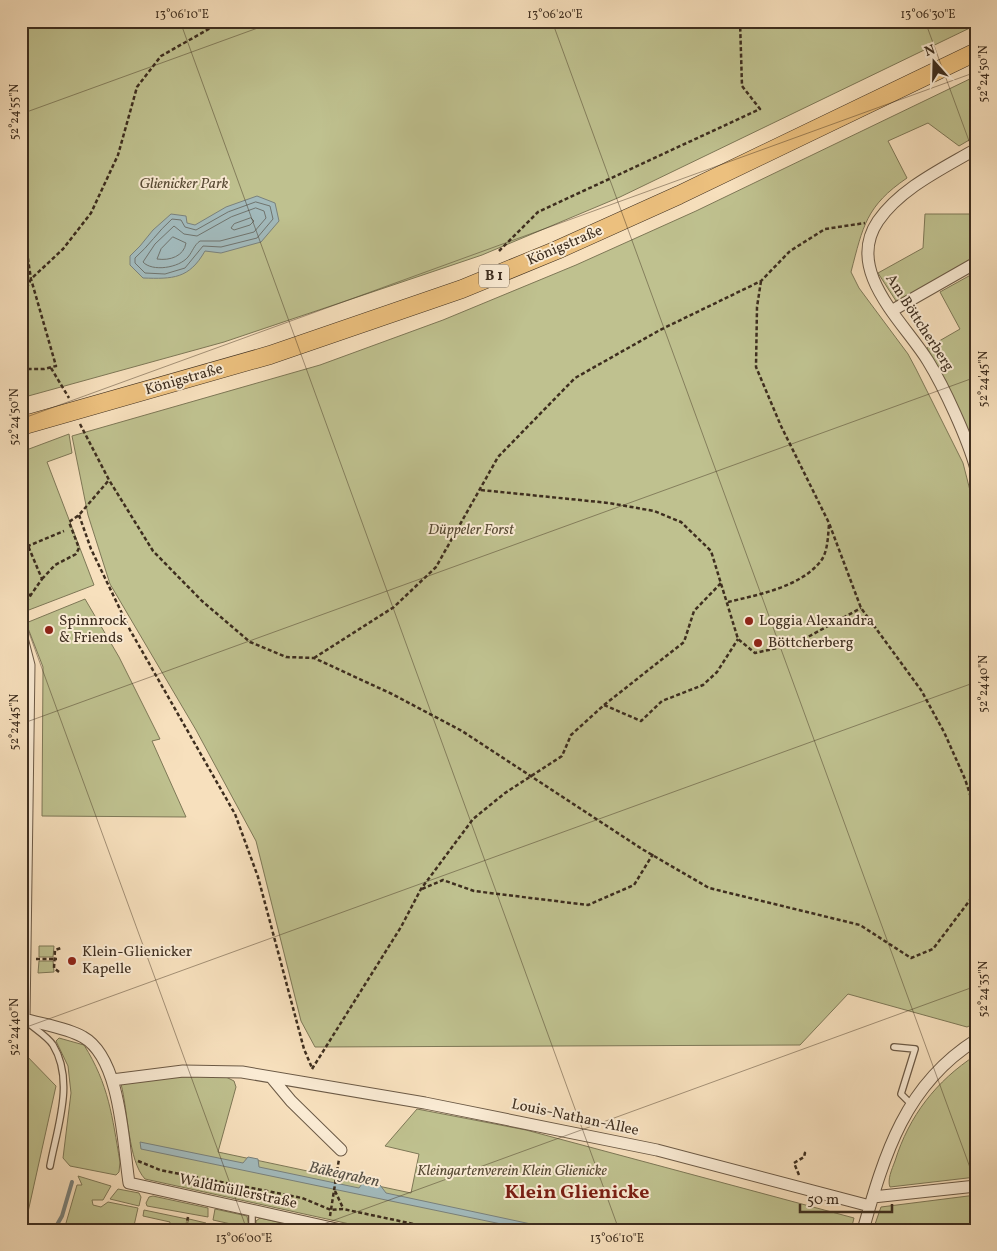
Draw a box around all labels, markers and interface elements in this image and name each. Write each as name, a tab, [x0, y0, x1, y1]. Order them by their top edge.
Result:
text: 13°06'10"E	[155, 7, 209, 23]
text: 13°06'20"E	[527, 7, 583, 23]
text: 13°06'30"E	[900, 7, 956, 23]
north arrow	[910, 38, 960, 88]
text: N	[922, 41, 938, 62]
text: 52°24'50"N	[976, 45, 992, 103]
text: 52°24'55"N	[7, 84, 23, 140]
park label: Glienicker Park	[139, 174, 229, 195]
street label: Königstraße	[524, 221, 606, 271]
road number: B 1	[479, 264, 509, 288]
street label: Am Böttcherberg	[880, 270, 959, 376]
text: 52°24'45"N	[976, 351, 992, 407]
street label: Königstraße	[143, 359, 225, 401]
text: 52°24'50"N	[7, 388, 23, 446]
park label: Düppeler Forst	[428, 520, 515, 541]
place label: Spinnrock & Friends	[59, 611, 127, 649]
place label: Loggia Alexandra	[759, 611, 874, 632]
marker: Loggia Alexandra	[743, 615, 755, 627]
marker: Spinnrock & Friends	[43, 624, 55, 636]
place label: Böttcherberg	[768, 633, 854, 654]
marker: Böttcherberg	[752, 637, 764, 649]
text: 52°24'40"N	[976, 655, 992, 713]
text: 52°24'45"N	[7, 694, 23, 750]
place label: Klein-Glienicker Kapelle	[82, 942, 192, 980]
marker: Klein-Glienicker Kapelle	[66, 955, 78, 967]
text: 52°24'35"N	[976, 961, 992, 1017]
text: 52°24'40"N	[7, 998, 23, 1056]
street label: Louis-Nathan-Allee	[509, 1094, 641, 1142]
water label: Bäkegraben	[307, 1157, 381, 1193]
park label: Kleingartenverein Klein Glienicke	[417, 1161, 608, 1182]
street label: Waldmüllerstraße	[177, 1169, 299, 1215]
district label: Klein Glienicke	[505, 1179, 649, 1207]
scale bar	[800, 1181, 892, 1213]
text: 50 m	[807, 1190, 839, 1211]
text: 13°06'00"E	[216, 1231, 272, 1247]
text: 13°06'10"E	[590, 1231, 644, 1247]

